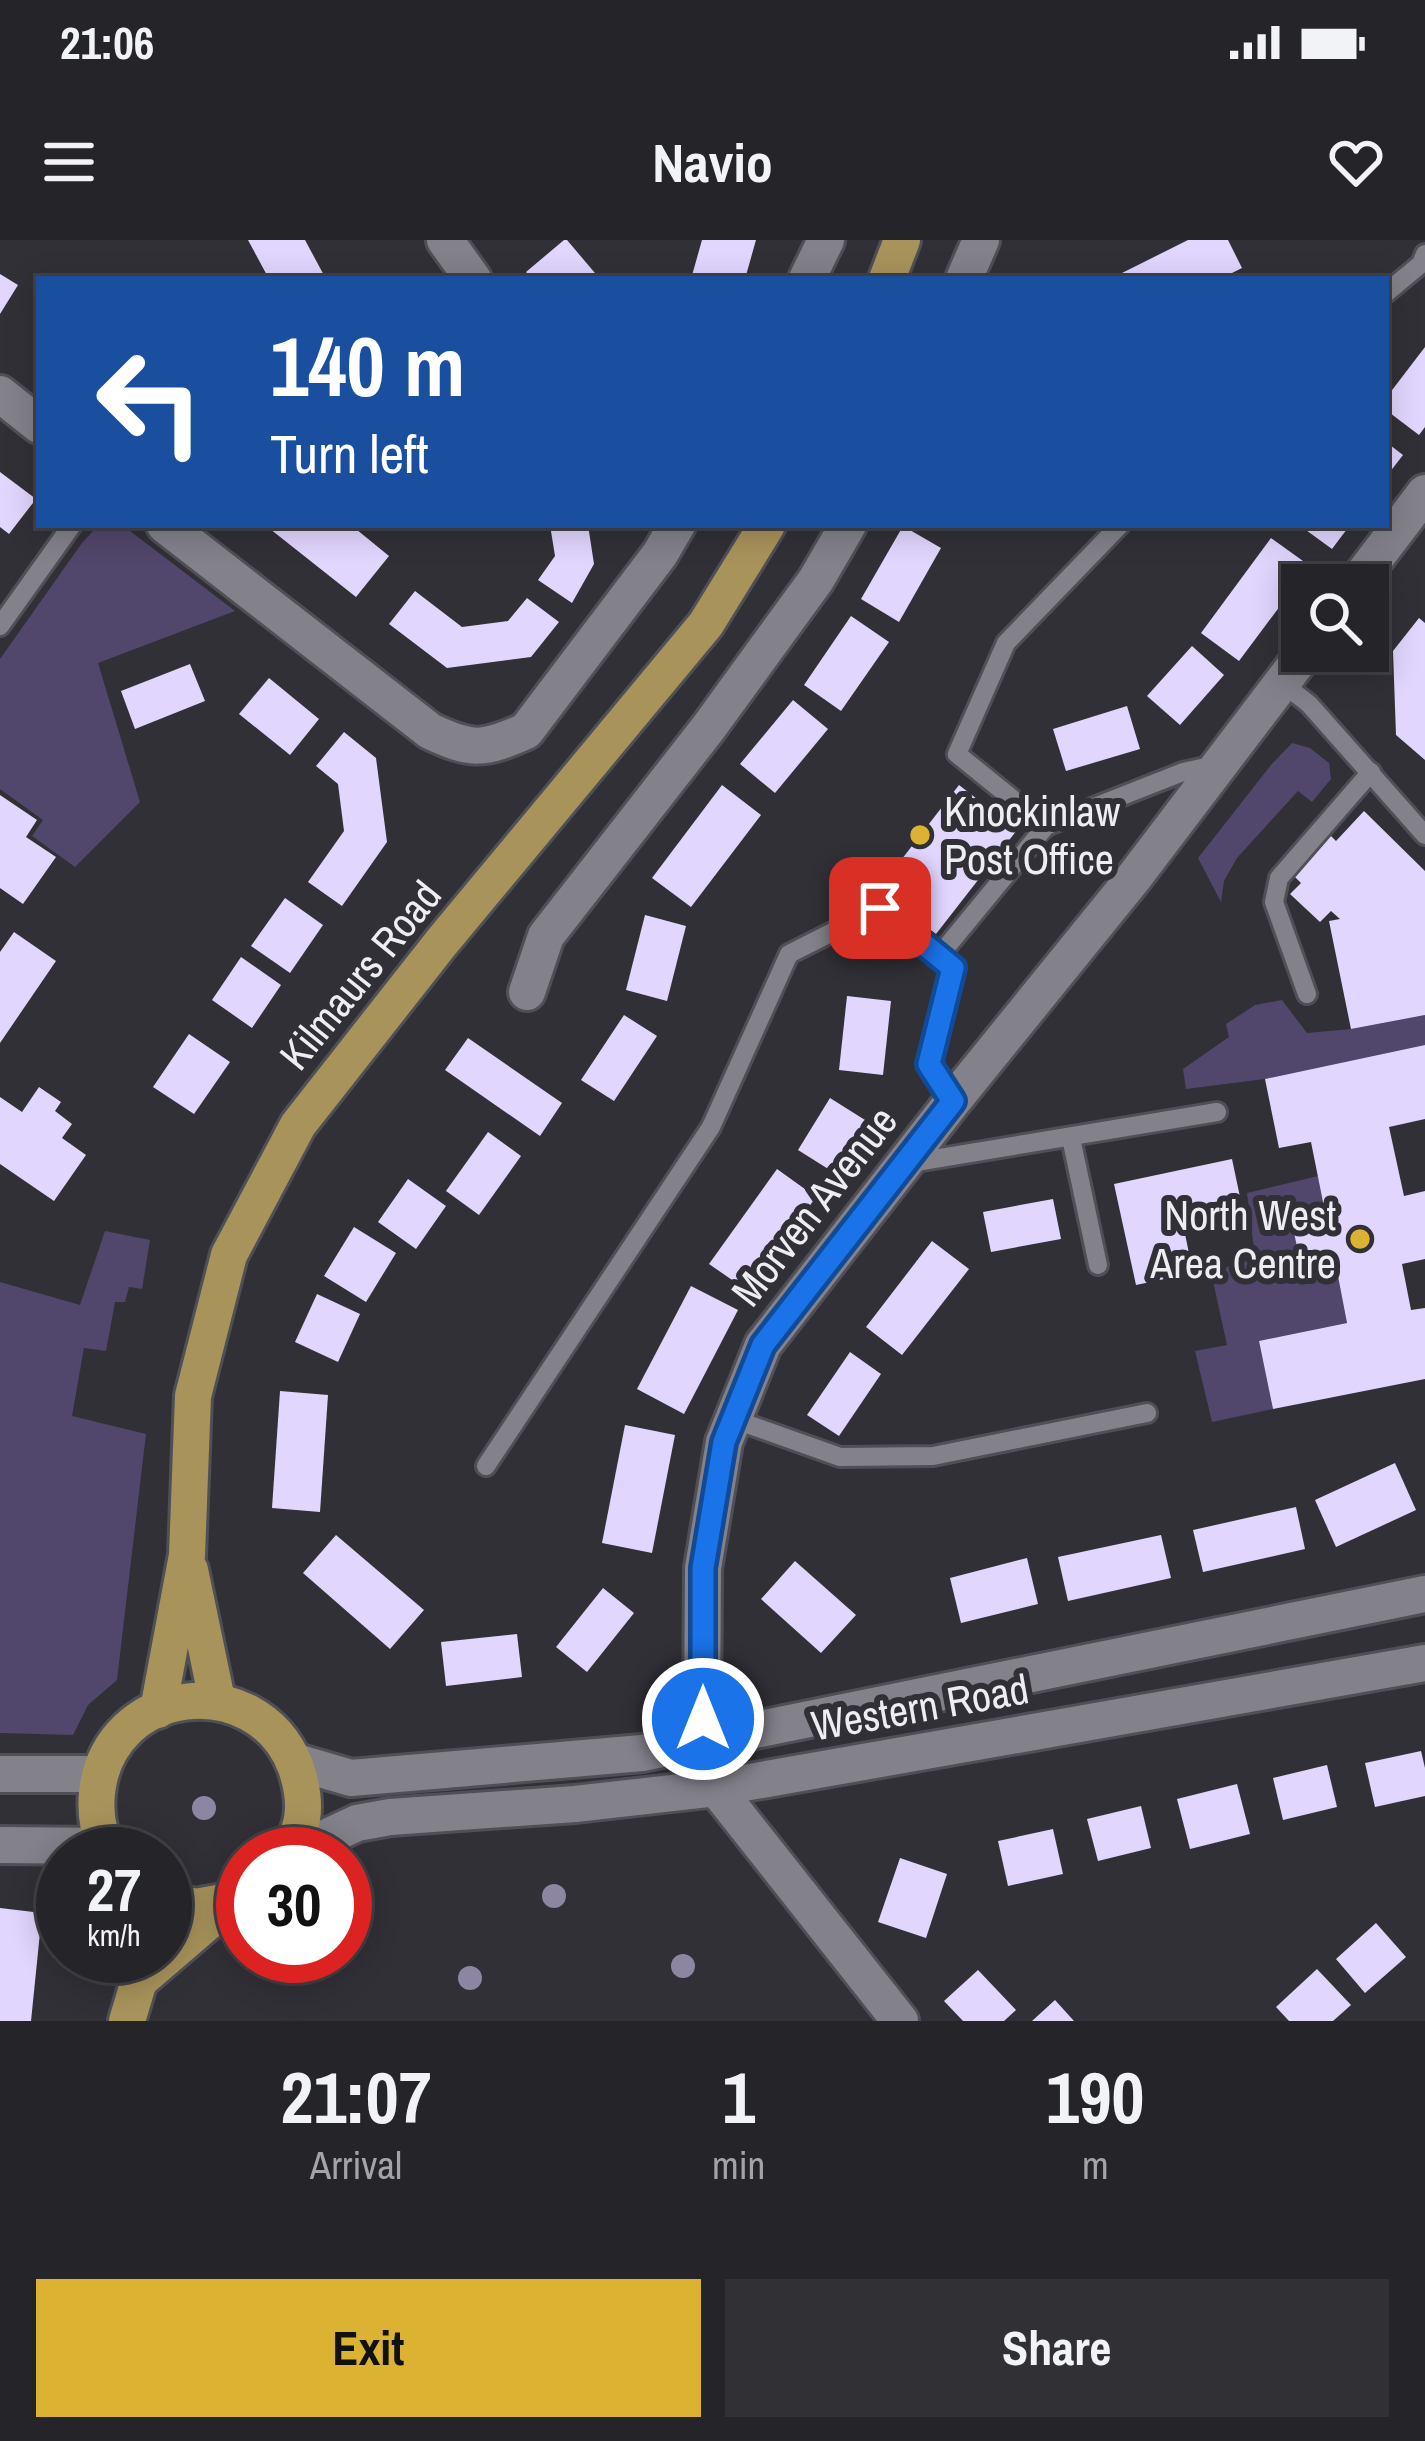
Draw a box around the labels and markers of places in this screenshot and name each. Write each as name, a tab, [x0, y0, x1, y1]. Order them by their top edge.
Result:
place label: Knockinlaw Post Office	[944, 783, 1120, 887]
marker: Knockinlaw Post Office	[907, 822, 933, 848]
pin	[829, 857, 931, 959]
place label: North West Area Centre	[1149, 1187, 1336, 1291]
marker: North West Area Centre	[1347, 1226, 1373, 1252]

